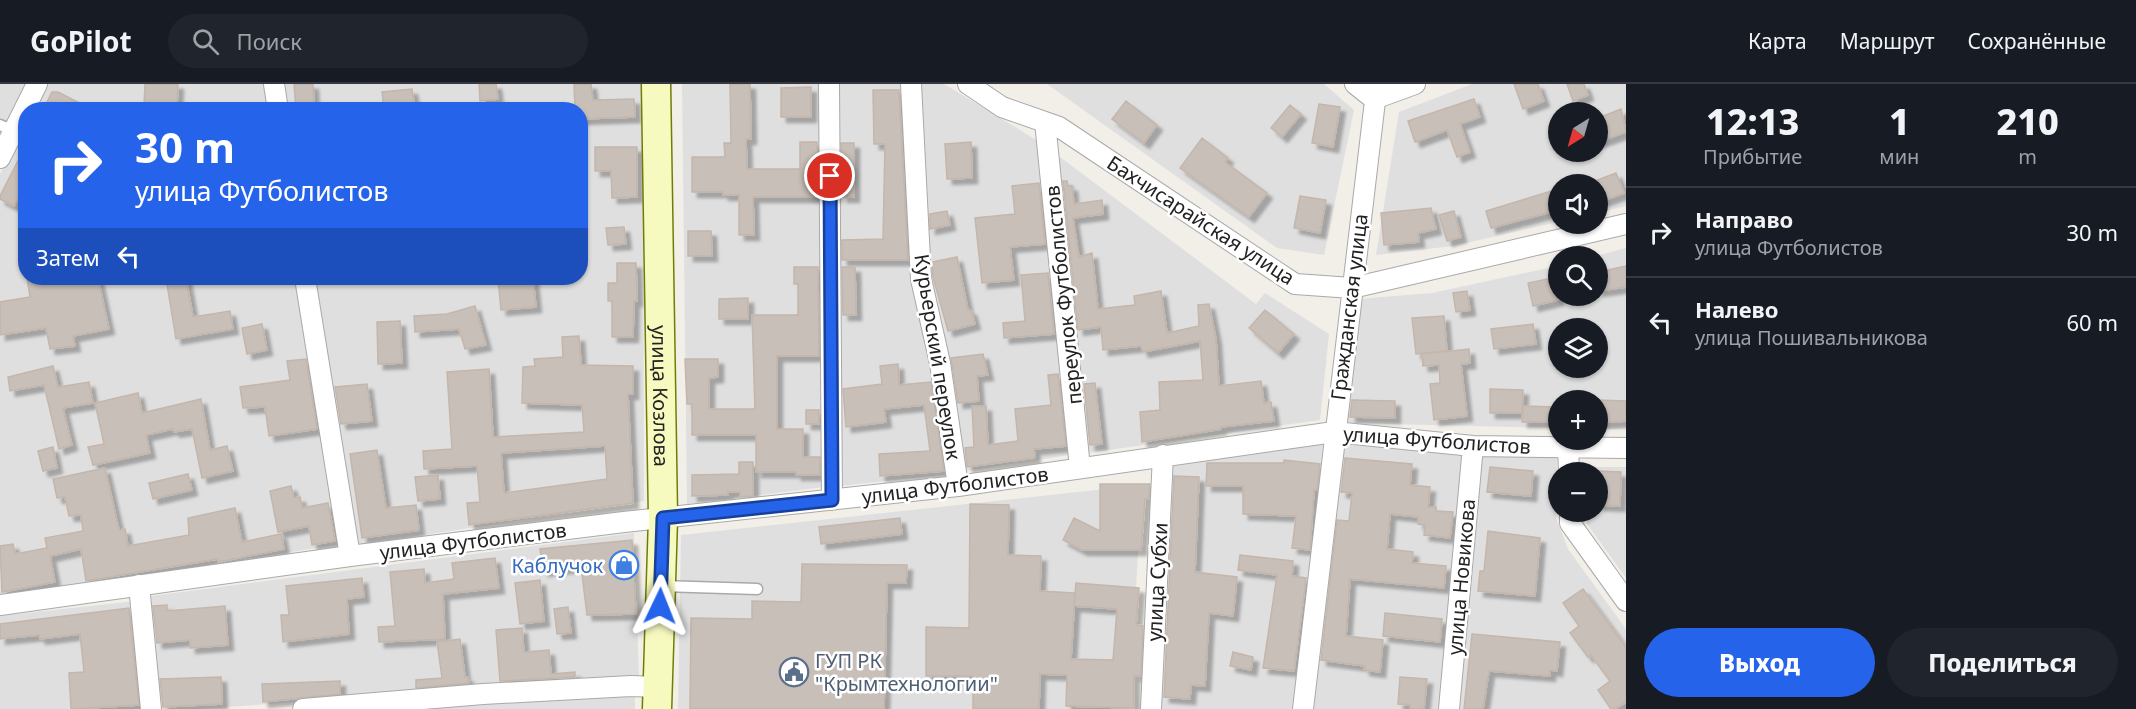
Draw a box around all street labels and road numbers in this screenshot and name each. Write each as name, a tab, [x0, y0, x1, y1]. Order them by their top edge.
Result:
street label: Бахчисарайская улица	[1102, 149, 1300, 291]
street label: переулок Футболистов	[1038, 184, 1088, 406]
street label: Гражданская улица	[1324, 212, 1374, 402]
street label: Курьерский переулок	[908, 252, 968, 462]
street label: улица Козлова	[646, 325, 676, 467]
street label: улица Футболистов	[1342, 420, 1532, 460]
street label: улица Футболистов	[860, 460, 1050, 510]
street label: улица Новикова	[1441, 498, 1481, 656]
street label: улица Футболистов	[378, 516, 568, 566]
street label: улица Субхи	[1140, 522, 1174, 642]

